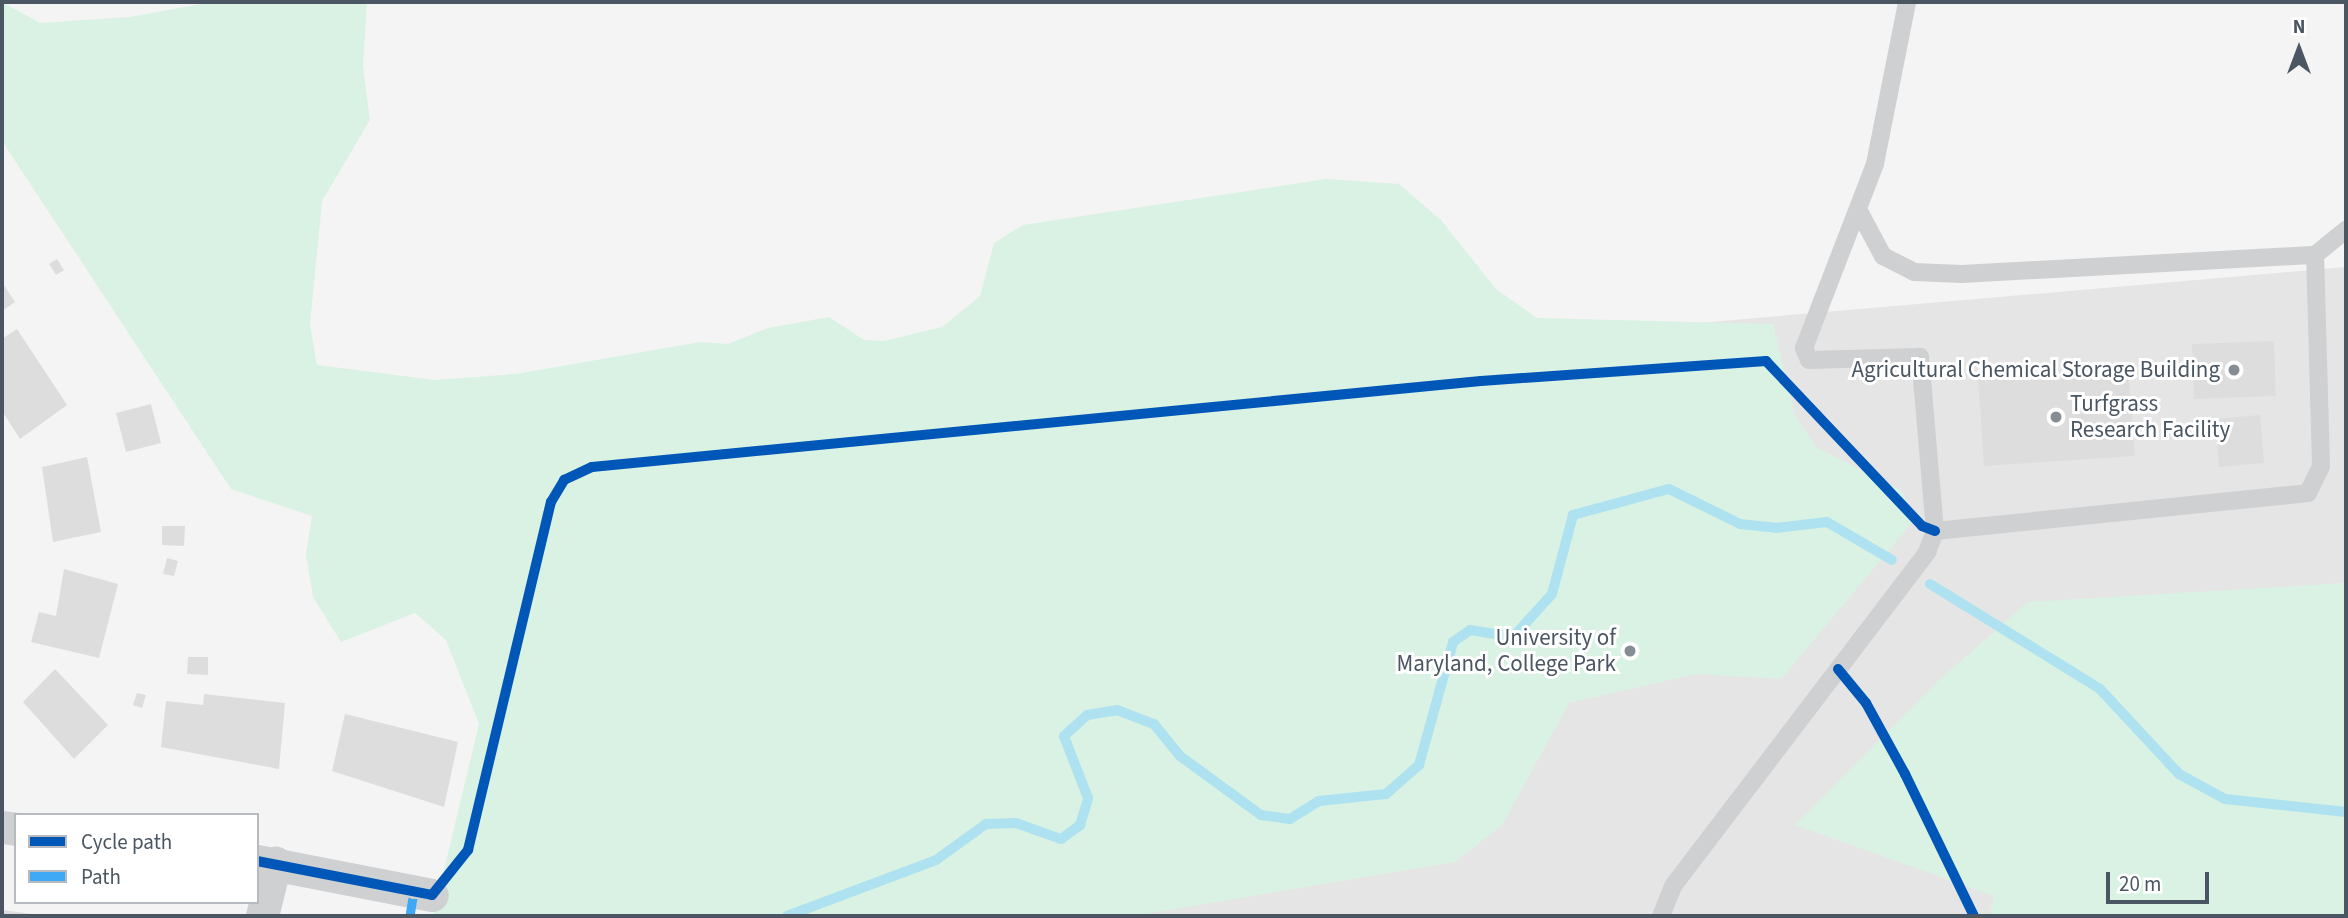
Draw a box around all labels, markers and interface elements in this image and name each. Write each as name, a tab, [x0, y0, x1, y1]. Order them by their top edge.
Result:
north arrow	[2264, 14, 2334, 84]
text: N	[2293, 14, 2305, 41]
place label: Agricultural Chemical Storage Building	[1851, 356, 2220, 384]
marker: Agricultural Chemical Storage Building	[2226, 362, 2242, 378]
place label: Turfgrass Research Facility	[2070, 390, 2230, 444]
marker: Turfgrass Research Facility	[2048, 409, 2064, 425]
place label: University of Maryland, College Park	[1396, 624, 1616, 678]
marker: University of Maryland, College Park	[1622, 643, 1638, 659]
legend	[14, 813, 259, 904]
text: Cycle path	[81, 827, 172, 857]
scale bar	[2110, 858, 2213, 902]
text: Path	[81, 862, 121, 892]
text: 20 m	[2119, 869, 2161, 899]

